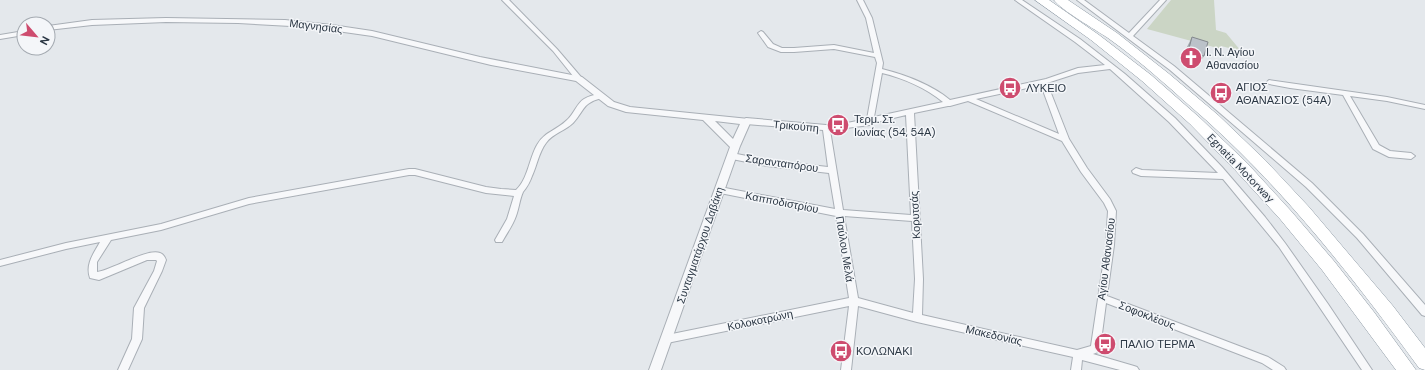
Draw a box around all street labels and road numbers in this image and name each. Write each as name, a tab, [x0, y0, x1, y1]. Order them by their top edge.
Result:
street label: Μαγνησίας	[289, 16, 343, 36]
street label: Τρικούπη	[772, 117, 820, 135]
street label: Egnatia Motorway	[1204, 130, 1278, 206]
street label: Σαρανταπόρου	[745, 151, 819, 175]
street label: Συνταγματάρχου Δαβάκη	[673, 185, 727, 305]
street label: Καπποδιστρίου	[744, 188, 820, 216]
street label: Κορυτσάς	[907, 191, 923, 239]
street label: Παύλου Μελά	[833, 215, 857, 284]
street label: Αγίου Αθανασίου	[1094, 217, 1118, 301]
street label: Σοφοκλέους	[1117, 298, 1177, 332]
street label: Κολοκοτρώνη	[726, 306, 794, 334]
street label: Μακεδονίας	[964, 322, 1024, 348]

